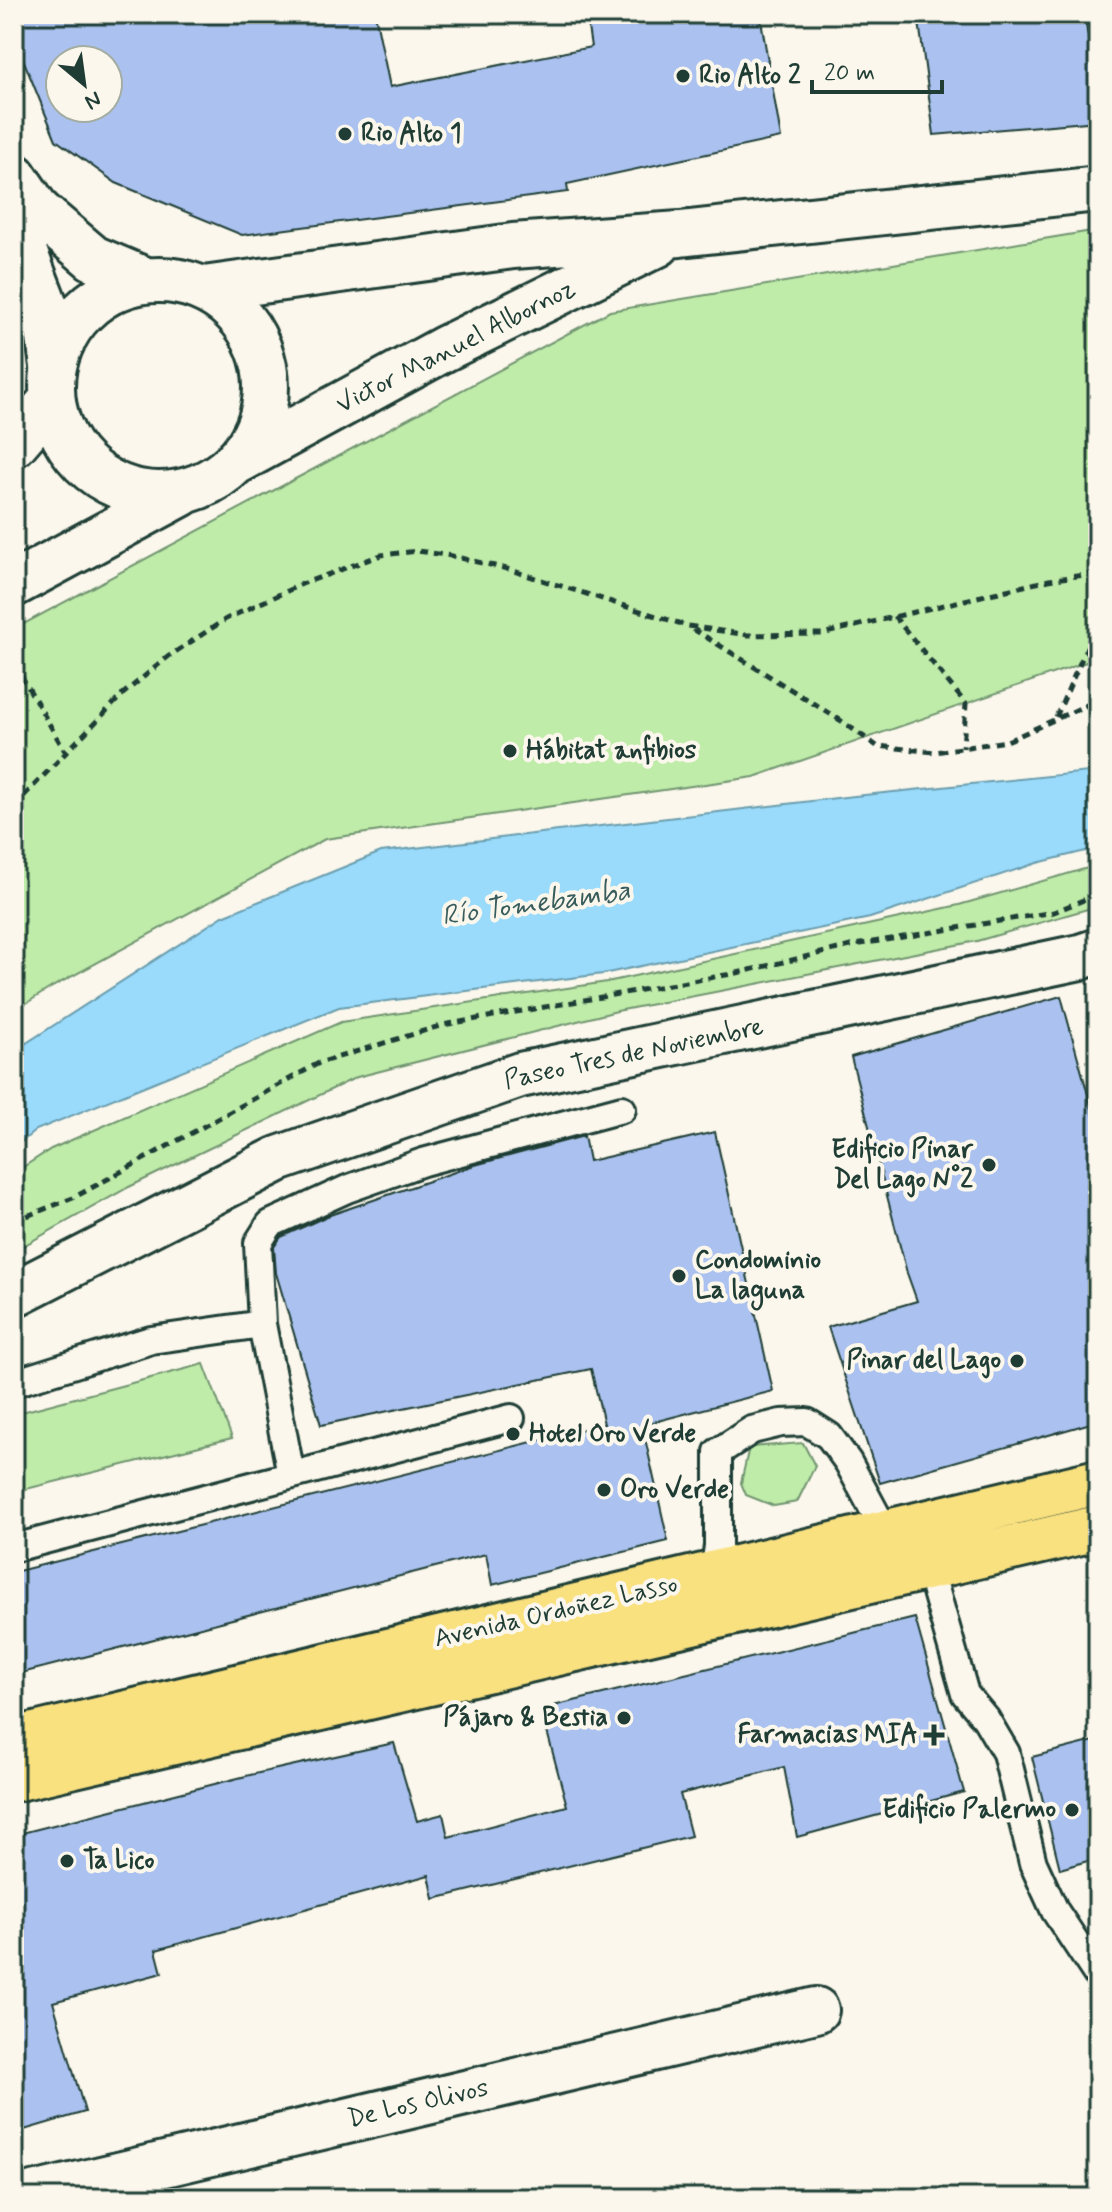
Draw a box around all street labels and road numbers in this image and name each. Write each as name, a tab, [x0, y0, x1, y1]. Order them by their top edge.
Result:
street label: Victor Manuel Albornoz	[331, 272, 581, 422]
street label: Paseo Tres de Noviembre	[501, 1010, 767, 1098]
street label: Avenida Ordoñez Lasso	[431, 1567, 681, 1657]
street label: De Los Olivos	[344, 2071, 492, 2137]

